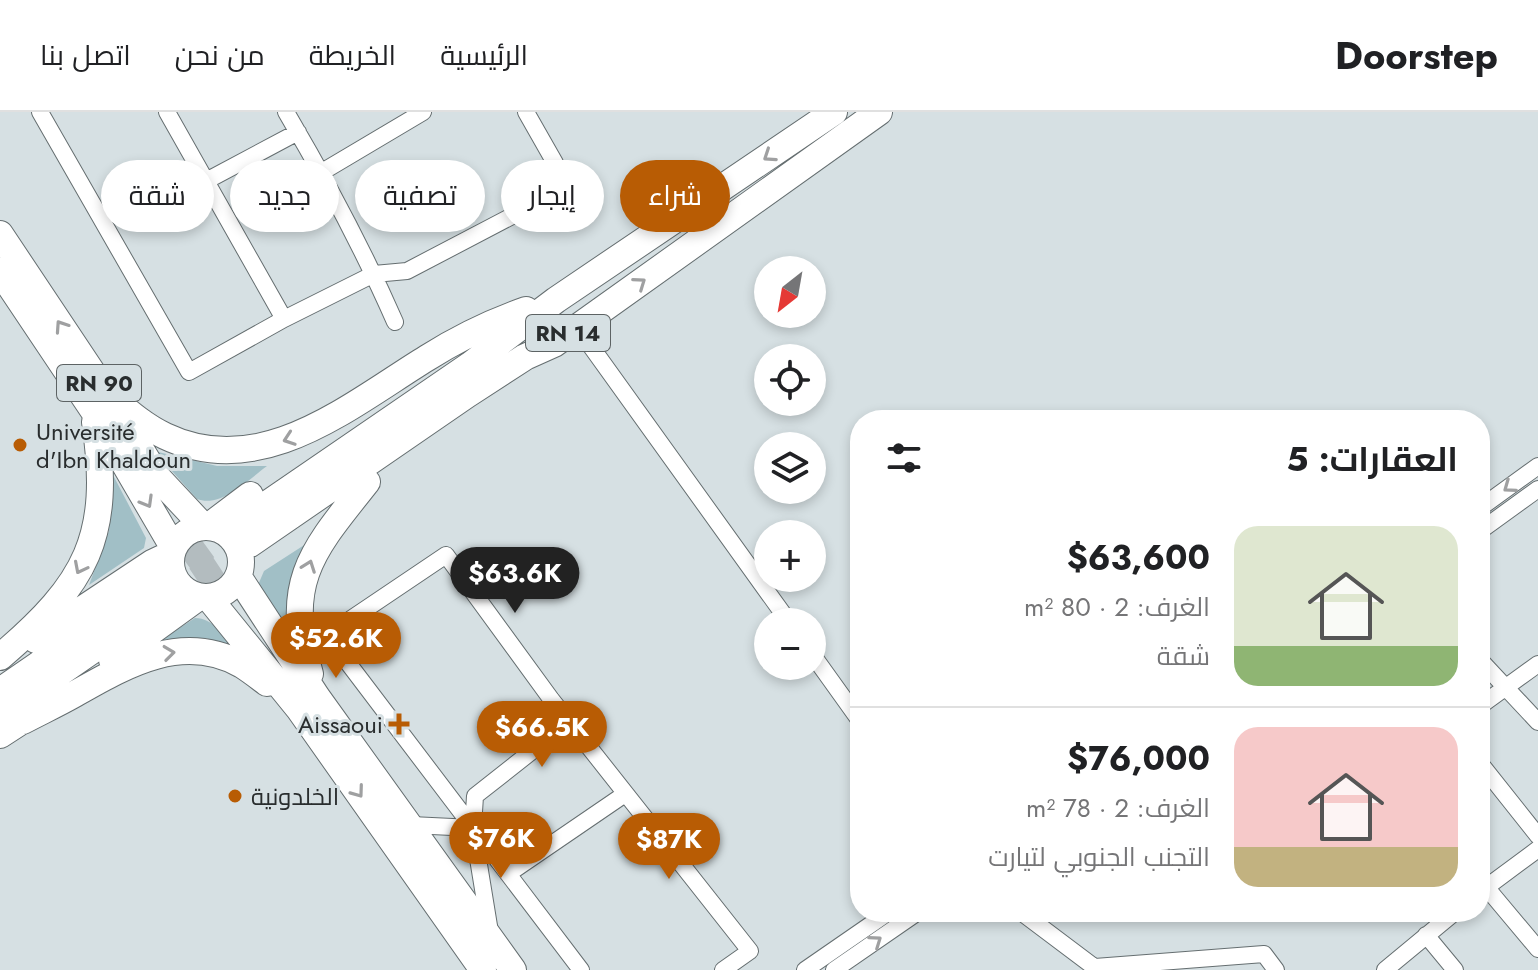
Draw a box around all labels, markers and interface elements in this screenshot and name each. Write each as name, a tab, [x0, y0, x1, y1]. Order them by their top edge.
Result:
text: Doorstep	[1335, 28, 1498, 83]
text: اتصل بنا	[40, 35, 131, 76]
text: من نحن	[175, 35, 265, 76]
text: الخريطة	[309, 35, 396, 76]
text: الرئيسية	[440, 35, 528, 76]
one-way arrow	[764, 146, 778, 161]
chip: شقة	[101, 160, 214, 232]
chip: جديد	[230, 160, 339, 232]
chip: تصفية	[355, 160, 485, 232]
chip: إيجار	[501, 160, 604, 232]
chip: شراء	[620, 160, 730, 232]
north arrow	[754, 256, 826, 328]
map controls	[754, 256, 826, 680]
one-way arrow	[631, 278, 646, 292]
road number: RN 14	[526, 315, 610, 351]
one-way arrow	[56, 321, 71, 335]
button: locate	[754, 344, 826, 416]
road number: RN 90	[57, 365, 141, 401]
place label: Université d'Ibn Khaldoun	[36, 414, 191, 477]
one-way arrow	[283, 430, 297, 446]
button: layers	[754, 432, 826, 504]
text: العقارات: 5	[1287, 435, 1458, 484]
marker: Université d'Ibn Khaldoun	[11, 436, 29, 454]
icon: filters	[882, 436, 926, 480]
one-way arrow	[1503, 477, 1518, 492]
one-way arrow	[137, 493, 153, 508]
button: +	[754, 520, 826, 592]
text: $63,600	[1067, 533, 1210, 582]
pin: $63.6K	[450, 547, 580, 615]
text: $63.6K	[468, 554, 562, 592]
icon: home	[1298, 558, 1394, 654]
one-way arrow	[74, 560, 89, 575]
one-way arrow	[299, 560, 316, 574]
text: الغرف: 2 · 80 m²	[1024, 588, 1210, 626]
button: −	[754, 608, 826, 680]
pin: $52.6K	[271, 612, 401, 680]
text: $52.6K	[289, 619, 383, 657]
text: شقة	[1157, 637, 1210, 675]
one-way arrow	[163, 644, 176, 661]
pin: $66.5K	[477, 701, 607, 769]
place label: Aissaoui	[298, 707, 383, 742]
text: $66.5K	[495, 708, 589, 746]
marker: Aissaoui	[390, 715, 408, 733]
text: $76,000	[1067, 734, 1210, 783]
icon: home	[1298, 759, 1394, 855]
place label: الخلدونية	[251, 779, 339, 814]
one-way arrow	[348, 783, 363, 797]
marker: الخلدونية	[226, 787, 244, 805]
text: الغرف: 2 · 78 m²	[1026, 789, 1210, 827]
pin: $76K	[454, 812, 548, 880]
pin: $87K	[622, 813, 716, 881]
text: $76K	[467, 819, 535, 857]
text: $87K	[636, 820, 702, 858]
text: التجنب الجنوبي لتيارت	[988, 838, 1210, 876]
one-way arrow	[868, 936, 882, 951]

